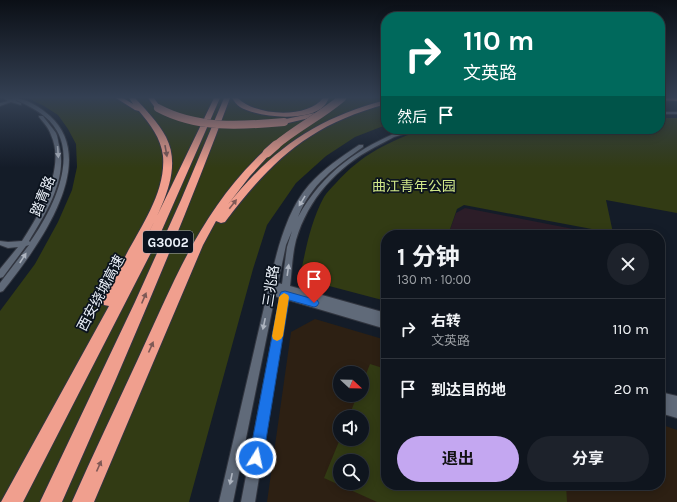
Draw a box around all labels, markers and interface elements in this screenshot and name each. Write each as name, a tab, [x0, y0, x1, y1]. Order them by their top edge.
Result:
text: 110 m	[463, 24, 534, 57]
icon: right	[397, 28, 449, 80]
text: 文英路	[463, 62, 517, 84]
icon: arrive	[435, 104, 457, 126]
text: 然后	[397, 108, 427, 126]
one-way arrow	[163, 144, 169, 157]
one-way arrow	[54, 146, 61, 158]
street label: 踏青路	[27, 173, 59, 219]
park label: 曲江青年公园	[372, 178, 456, 195]
one-way arrow	[298, 196, 306, 206]
one-way arrow	[228, 198, 237, 209]
road number: G3002	[143, 231, 193, 253]
text: 1 分钟	[397, 243, 460, 271]
button: close	[607, 243, 649, 285]
one-way arrow	[20, 252, 27, 264]
street label: 西安绕城高速	[74, 252, 128, 334]
pin	[297, 262, 331, 303]
street label: 三兆路	[259, 264, 283, 308]
one-way arrow	[285, 264, 291, 276]
icon: arrive	[303, 268, 325, 290]
text: 130 m · 10:00	[397, 272, 471, 287]
one-way arrow	[141, 292, 147, 303]
text: 右转	[431, 312, 461, 330]
one-way arrow	[261, 318, 267, 331]
icon: right	[397, 318, 419, 340]
text: 110 m	[613, 320, 649, 338]
text: 文英路	[431, 333, 470, 348]
one-way arrow	[148, 342, 154, 353]
north arrow	[333, 366, 369, 402]
map controls	[333, 366, 369, 490]
icon: arrive	[397, 378, 419, 400]
text: 20 m	[614, 380, 649, 398]
text: 到达目的地	[431, 381, 506, 399]
button: sound	[333, 410, 369, 446]
button: 退出	[397, 436, 519, 482]
button: 分享	[527, 436, 649, 482]
position arrow	[235, 437, 277, 479]
button: search	[333, 454, 369, 490]
one-way arrow	[97, 460, 103, 472]
one-way arrow	[227, 473, 233, 485]

